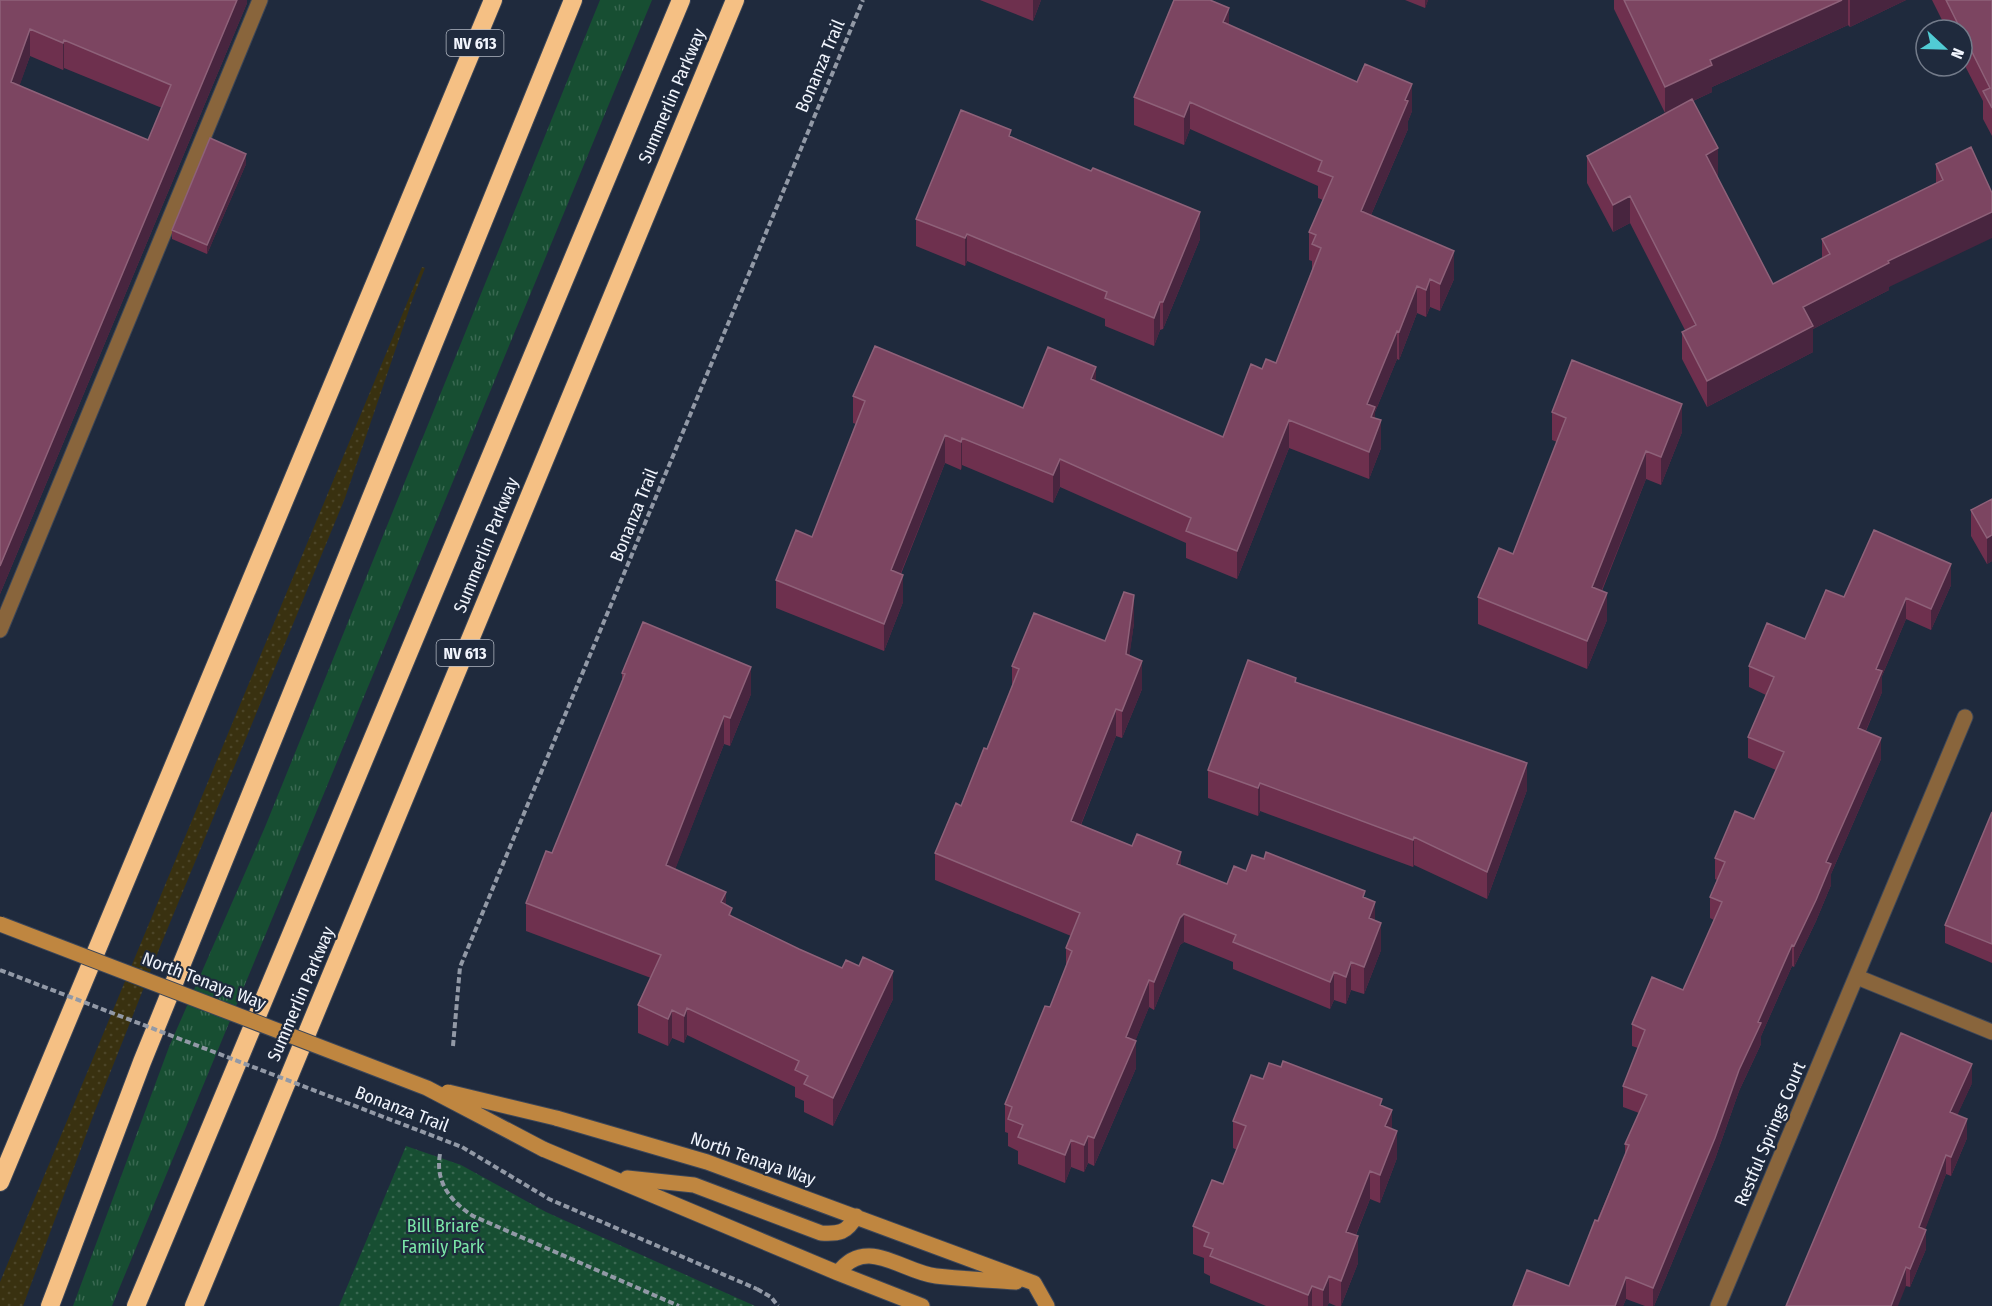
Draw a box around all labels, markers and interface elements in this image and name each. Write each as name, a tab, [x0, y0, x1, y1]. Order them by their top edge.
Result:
street label: Bonanza Trail	[791, 16, 849, 116]
north arrow	[1914, 18, 1974, 78]
street label: Summerlin Parkway	[634, 25, 710, 167]
road number: NV 613	[446, 30, 504, 56]
text: N	[1947, 45, 1968, 61]
street label: Bonanza Trail	[605, 465, 663, 565]
street label: Summerlin Parkway	[449, 474, 523, 616]
road number: NV 613	[436, 640, 494, 666]
street label: Summerlin Parkway	[263, 923, 339, 1065]
street label: North Tenaya Way	[139, 947, 269, 1015]
street label: Restful Springs Court	[1730, 1058, 1810, 1210]
street label: Bonanza Trail	[352, 1081, 452, 1137]
street label: North Tenaya Way	[688, 1127, 818, 1191]
park label: Bill Briare Family Park	[402, 1215, 485, 1258]

